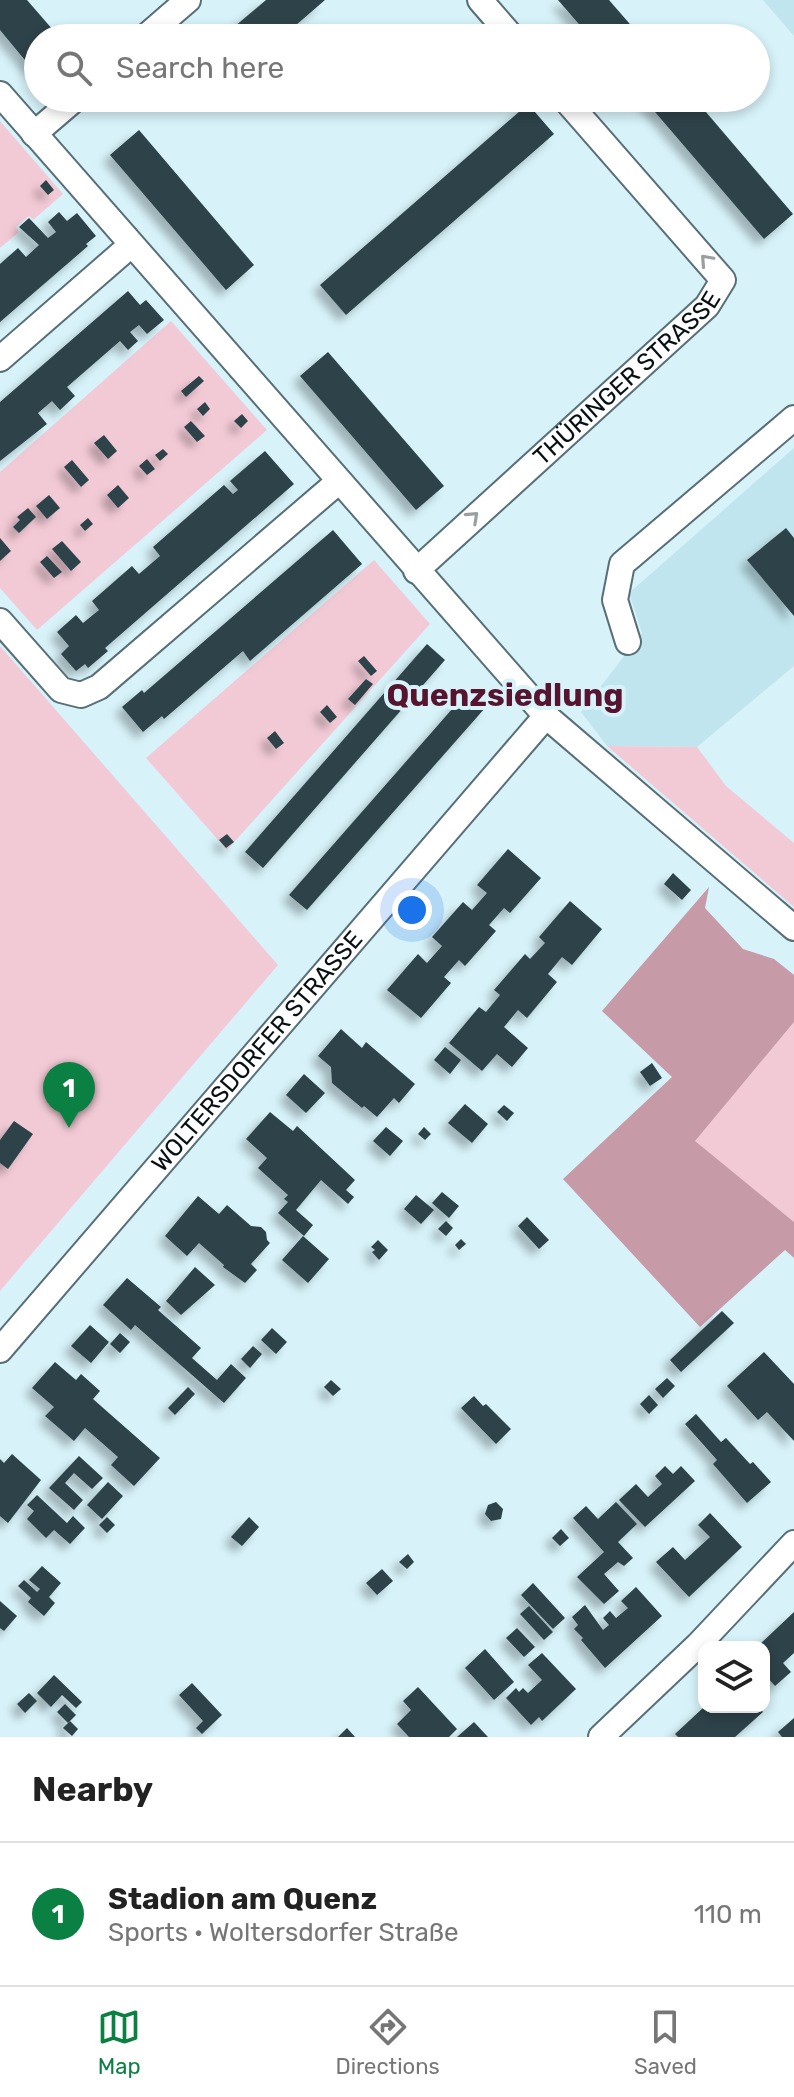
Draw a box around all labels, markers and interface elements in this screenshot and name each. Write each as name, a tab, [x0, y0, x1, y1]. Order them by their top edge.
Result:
search box	[24, 24, 770, 112]
icon: search	[52, 46, 96, 90]
text: Search here	[116, 50, 284, 86]
one-way arrow	[701, 255, 716, 270]
street label: THÜRINGER STRASSE	[528, 286, 726, 471]
one-way arrow	[464, 512, 478, 526]
district label: Quenzsiedlung	[386, 676, 624, 714]
your location	[392, 890, 432, 930]
street label: WOLTERSDORFER STRASSE	[146, 925, 368, 1177]
pin: 1	[43, 1062, 95, 1128]
map controls	[698, 1641, 770, 1713]
button: layers	[698, 1641, 770, 1713]
text: Nearby	[32, 1769, 153, 1810]
text: Stadion am Quenz	[108, 1881, 377, 1917]
text: 1	[52, 1899, 64, 1930]
text: 110 m	[694, 1899, 762, 1930]
text: Sports · Woltersdorfer Straße	[108, 1917, 459, 1948]
tab: Map	[97, 2005, 141, 2080]
tab: Directions	[335, 2005, 440, 2080]
tab: Saved	[634, 2005, 697, 2080]

